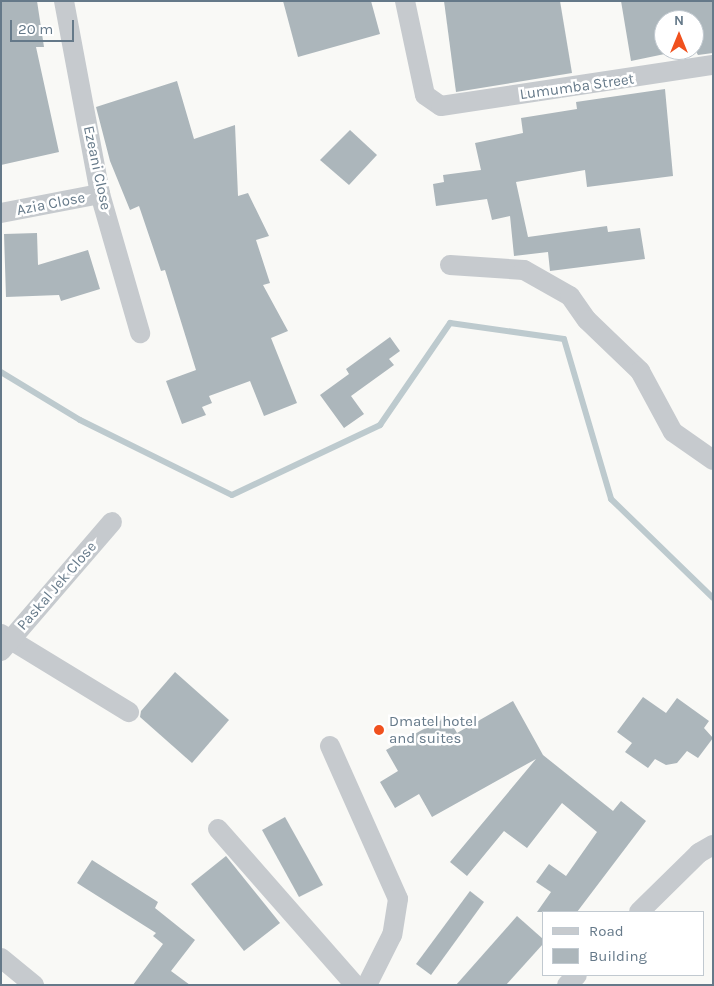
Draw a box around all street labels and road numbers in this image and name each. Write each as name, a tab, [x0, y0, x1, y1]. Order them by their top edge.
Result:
street label: Lumumba Street	[519, 70, 635, 104]
street label: Ezeani Close	[79, 124, 115, 212]
street label: Azia Close	[15, 189, 87, 219]
street label: Paskal Jek Close	[14, 538, 100, 634]

